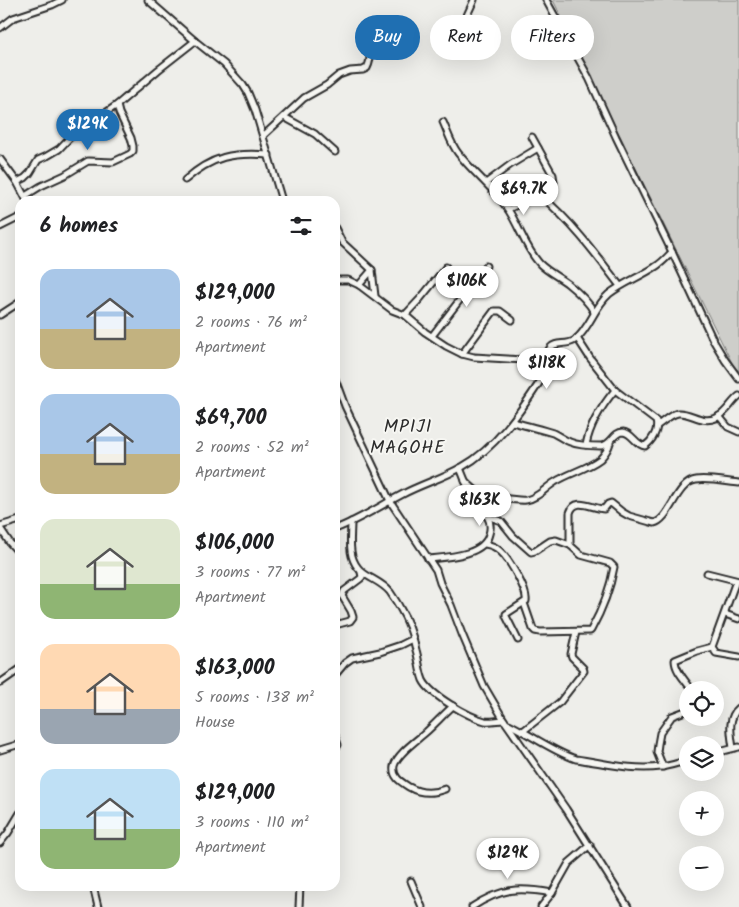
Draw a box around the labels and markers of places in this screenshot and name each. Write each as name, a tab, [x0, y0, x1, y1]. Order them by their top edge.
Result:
pin: $129K	[53, 108, 123, 151]
pin: $69.7K	[483, 174, 565, 216]
pin: $106K	[432, 266, 502, 308]
pin: $118K	[512, 348, 582, 390]
pin: $163K	[445, 484, 515, 527]
pin: $129K	[473, 838, 543, 880]

